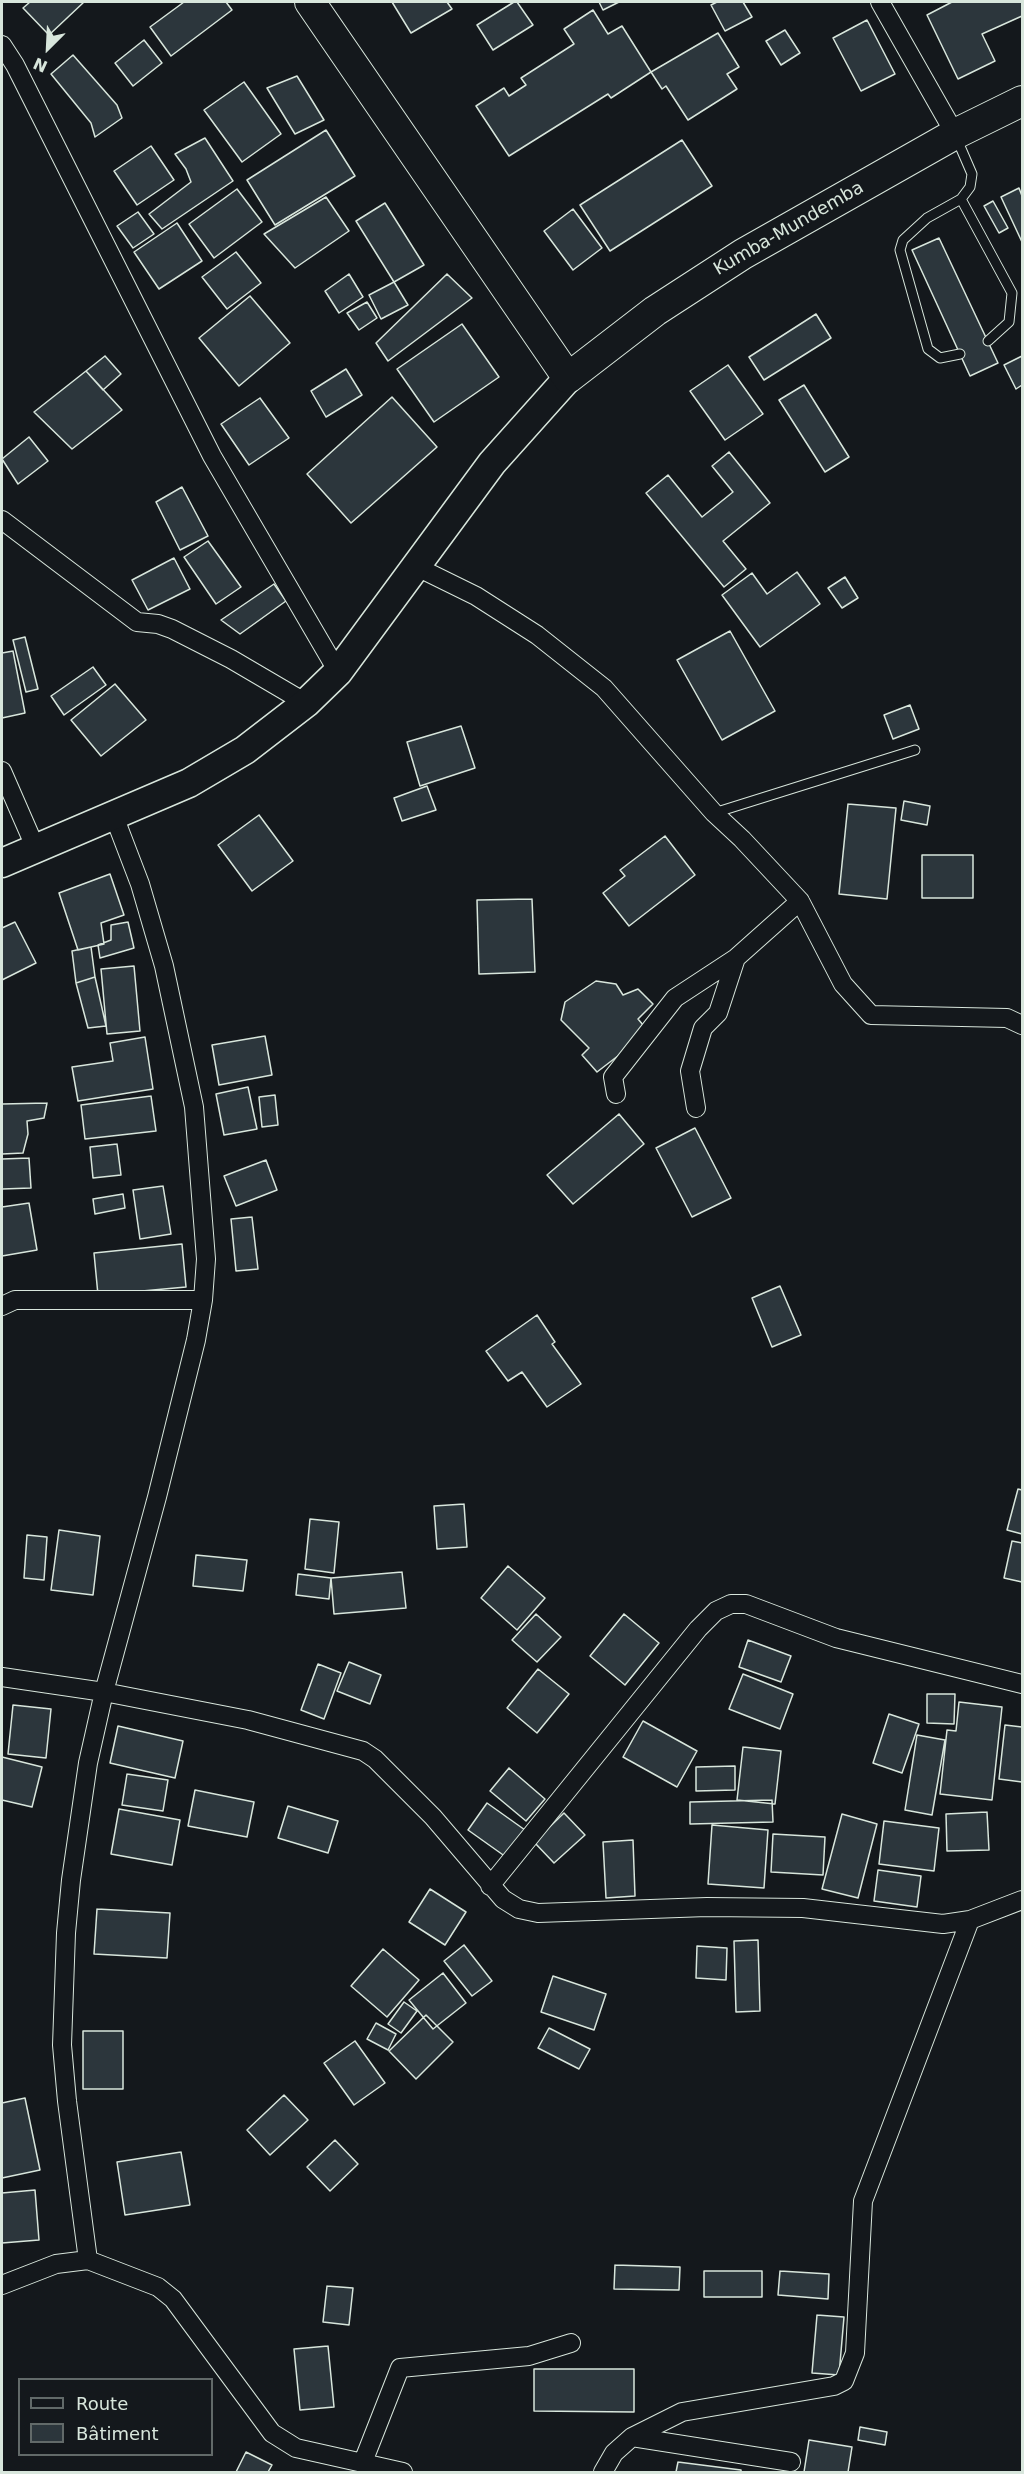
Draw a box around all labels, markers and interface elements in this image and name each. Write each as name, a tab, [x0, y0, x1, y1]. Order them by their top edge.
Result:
north arrow	[18, 18, 78, 78]
text: N	[31, 54, 50, 76]
street label: Kumba-Mundemba	[710, 177, 868, 281]
legend	[18, 2378, 213, 2456]
text: Route	[76, 2393, 128, 2414]
text: Bâtiment	[76, 2423, 159, 2444]

